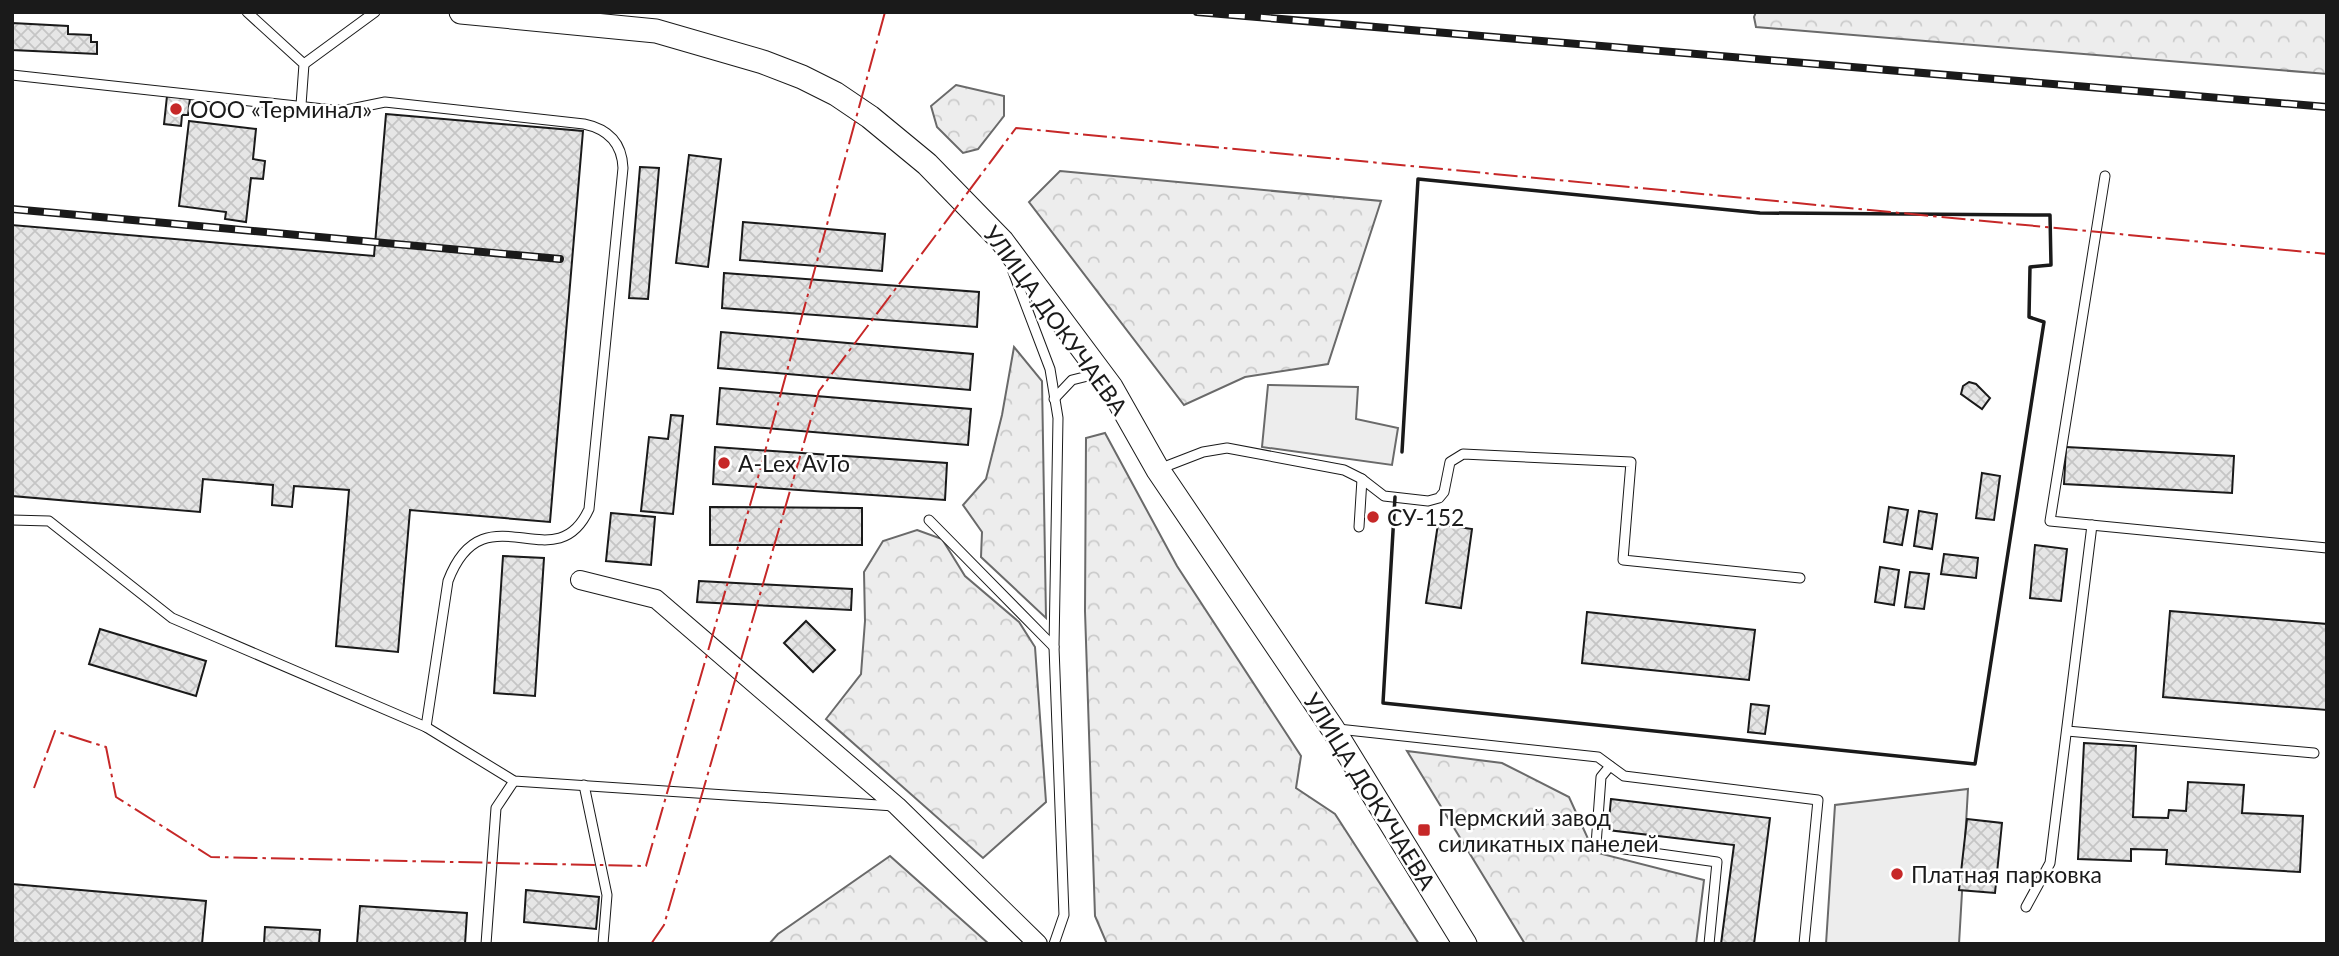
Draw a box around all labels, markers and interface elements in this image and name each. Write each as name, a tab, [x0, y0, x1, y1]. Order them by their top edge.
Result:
place label: ООО «Терминал»	[190, 95, 372, 123]
marker: ООО «Терминал»	[168, 101, 184, 117]
street label: УЛИЦА ДОКУЧАЕВА	[978, 220, 1134, 420]
place label: A-Lex AvTo	[738, 449, 850, 477]
marker: A-Lex AvTo	[716, 455, 732, 471]
place label: СУ-152	[1387, 503, 1464, 531]
marker: СУ-152	[1365, 509, 1381, 525]
street label: УЛИЦА ДОКУЧАЕВА	[1298, 687, 1442, 895]
place label: Пермский завод силикатных панелей	[1438, 803, 1659, 857]
marker: Пермский завод силикатных панелей	[1416, 822, 1432, 838]
place label: Платная парковка	[1911, 860, 2102, 888]
marker: Платная парковка	[1889, 866, 1905, 882]

